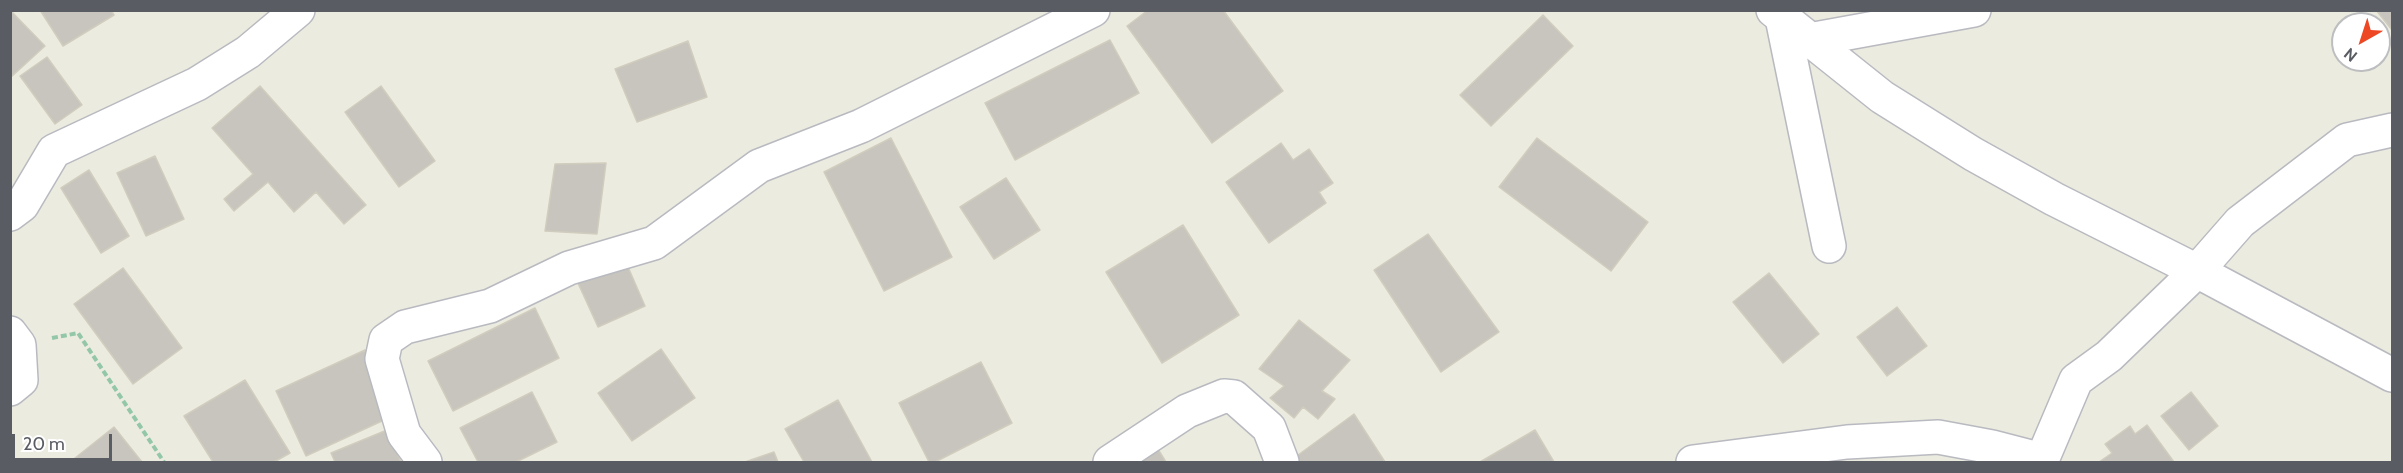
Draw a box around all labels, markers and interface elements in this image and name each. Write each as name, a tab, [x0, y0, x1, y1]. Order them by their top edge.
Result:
north arrow	[2331, 12, 2391, 72]
text: N	[2340, 44, 2361, 66]
scale bar	[15, 422, 116, 460]
text: 20 m	[23, 433, 65, 455]

